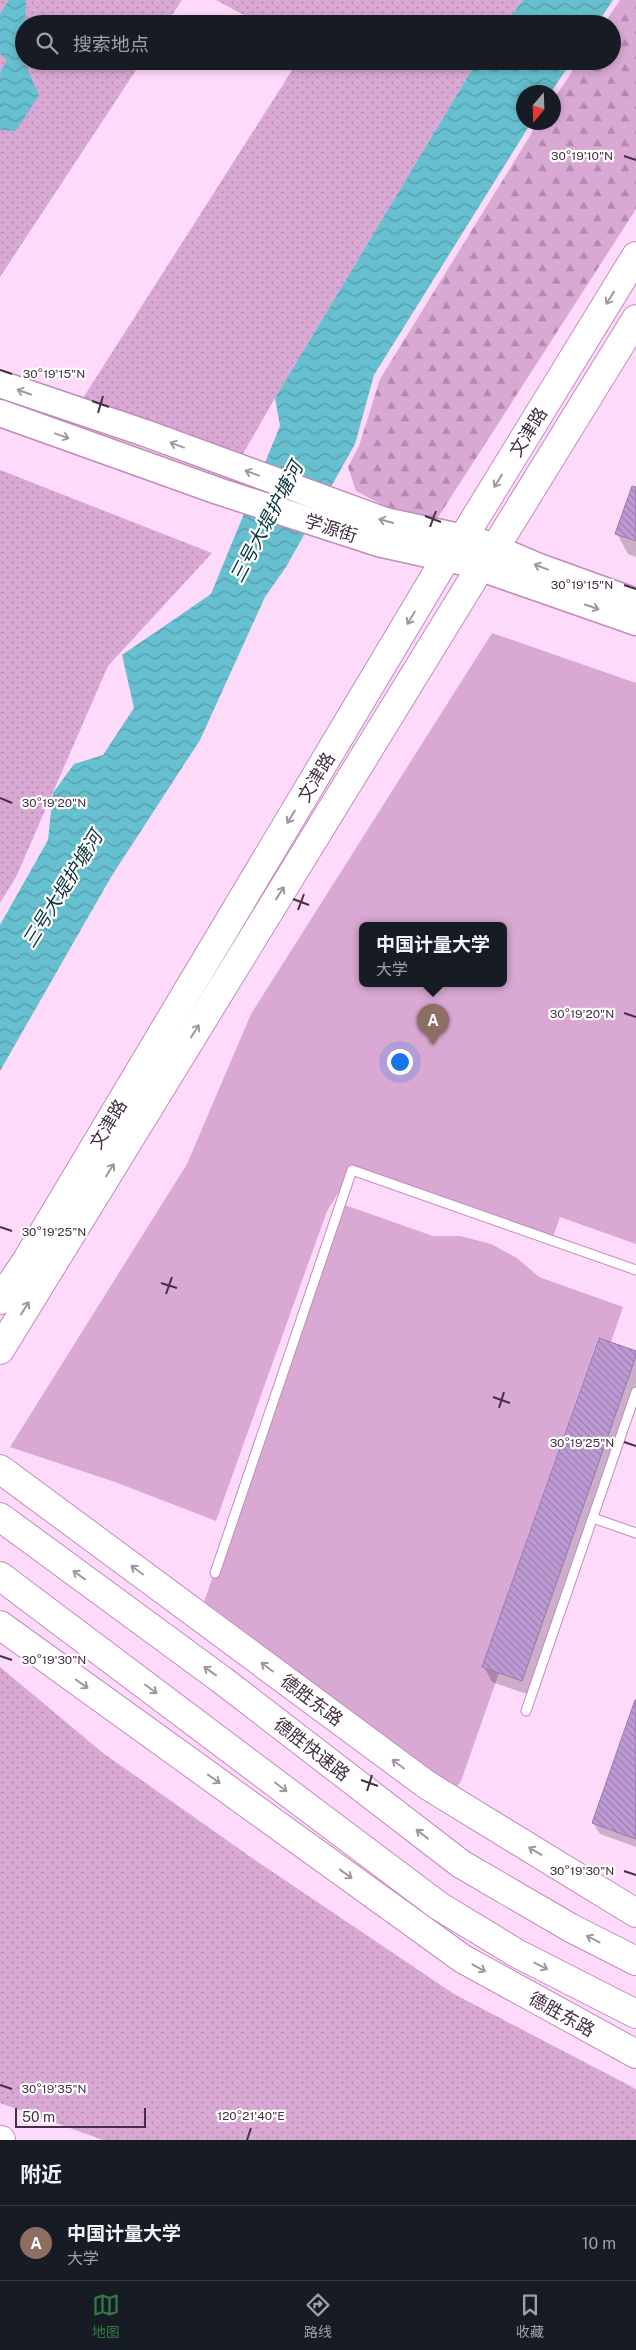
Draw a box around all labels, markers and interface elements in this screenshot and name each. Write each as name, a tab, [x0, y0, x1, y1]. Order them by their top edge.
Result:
search box	[15, 15, 621, 70]
icon: search	[33, 29, 61, 57]
text: 搜索地点	[73, 33, 149, 55]
north arrow	[516, 85, 561, 130]
text: 30°19'10"N	[551, 149, 613, 163]
one-way arrow	[605, 290, 615, 304]
text: 30°19'15"N	[23, 367, 85, 381]
one-way arrow	[17, 387, 32, 396]
street label: 文津路	[505, 404, 551, 460]
one-way arrow	[54, 432, 69, 441]
one-way arrow	[170, 440, 186, 449]
water label: 三号大堤护塘河	[225, 455, 309, 586]
one-way arrow	[245, 468, 261, 477]
one-way arrow	[493, 474, 503, 488]
street label: 学源街	[302, 510, 360, 546]
one-way arrow	[378, 516, 394, 525]
one-way arrow	[534, 562, 549, 571]
text: 30°19'15"N	[551, 578, 613, 592]
one-way arrow	[584, 603, 600, 612]
one-way arrow	[405, 610, 415, 624]
street label: 文津路	[293, 748, 339, 806]
text: 30°19'20"N	[22, 796, 86, 810]
one-way arrow	[286, 810, 296, 824]
water label: 三号大堤护塘河	[17, 823, 109, 951]
one-way arrow	[276, 886, 286, 900]
popup	[359, 922, 507, 987]
text: 中国计量大学	[376, 933, 490, 955]
text: 大学	[376, 960, 408, 979]
pin: A	[417, 1004, 449, 1045]
text: 30°19'20"N	[550, 1007, 614, 1021]
one-way arrow	[191, 1025, 201, 1039]
your location	[387, 1049, 413, 1075]
street label: 文津路	[85, 1095, 131, 1153]
one-way arrow	[106, 1163, 116, 1177]
text: 30°19'25"N	[22, 1225, 86, 1239]
one-way arrow	[21, 1302, 31, 1316]
text: 30°19'25"N	[550, 1436, 614, 1450]
one-way arrow	[131, 1565, 144, 1576]
one-way arrow	[72, 1570, 86, 1580]
text: 30°19'30"N	[22, 1653, 86, 1667]
one-way arrow	[260, 1662, 274, 1672]
one-way arrow	[203, 1666, 217, 1676]
street label: 德胜东路	[277, 1670, 347, 1730]
one-way arrow	[75, 1679, 89, 1689]
one-way arrow	[144, 1684, 158, 1694]
street label: 德胜快速路	[270, 1713, 354, 1785]
one-way arrow	[391, 1759, 405, 1769]
one-way arrow	[207, 1774, 221, 1784]
one-way arrow	[274, 1782, 288, 1792]
one-way arrow	[416, 1829, 429, 1840]
one-way arrow	[528, 1846, 542, 1856]
text: 30°19'30"N	[550, 1864, 614, 1878]
one-way arrow	[339, 1869, 353, 1879]
one-way arrow	[585, 1934, 600, 1944]
one-way arrow	[534, 1961, 549, 1971]
one-way arrow	[471, 1963, 485, 1973]
street label: 德胜东路	[525, 1987, 599, 2041]
text: 30°19'35"N	[21, 2082, 87, 2096]
scale bar	[15, 2105, 146, 2128]
text: 50 m	[22, 2109, 55, 2125]
text: 120°21'40"E	[217, 2109, 285, 2123]
text: 附近	[20, 2162, 62, 2187]
text: 中国计量大学	[67, 2222, 181, 2244]
text: A	[30, 2234, 42, 2253]
text: 10 m	[582, 2234, 616, 2253]
text: 大学	[67, 2249, 99, 2268]
tab: 地图	[92, 2291, 120, 2341]
tab: 路线	[304, 2291, 332, 2341]
tab: 收藏	[516, 2291, 544, 2341]

